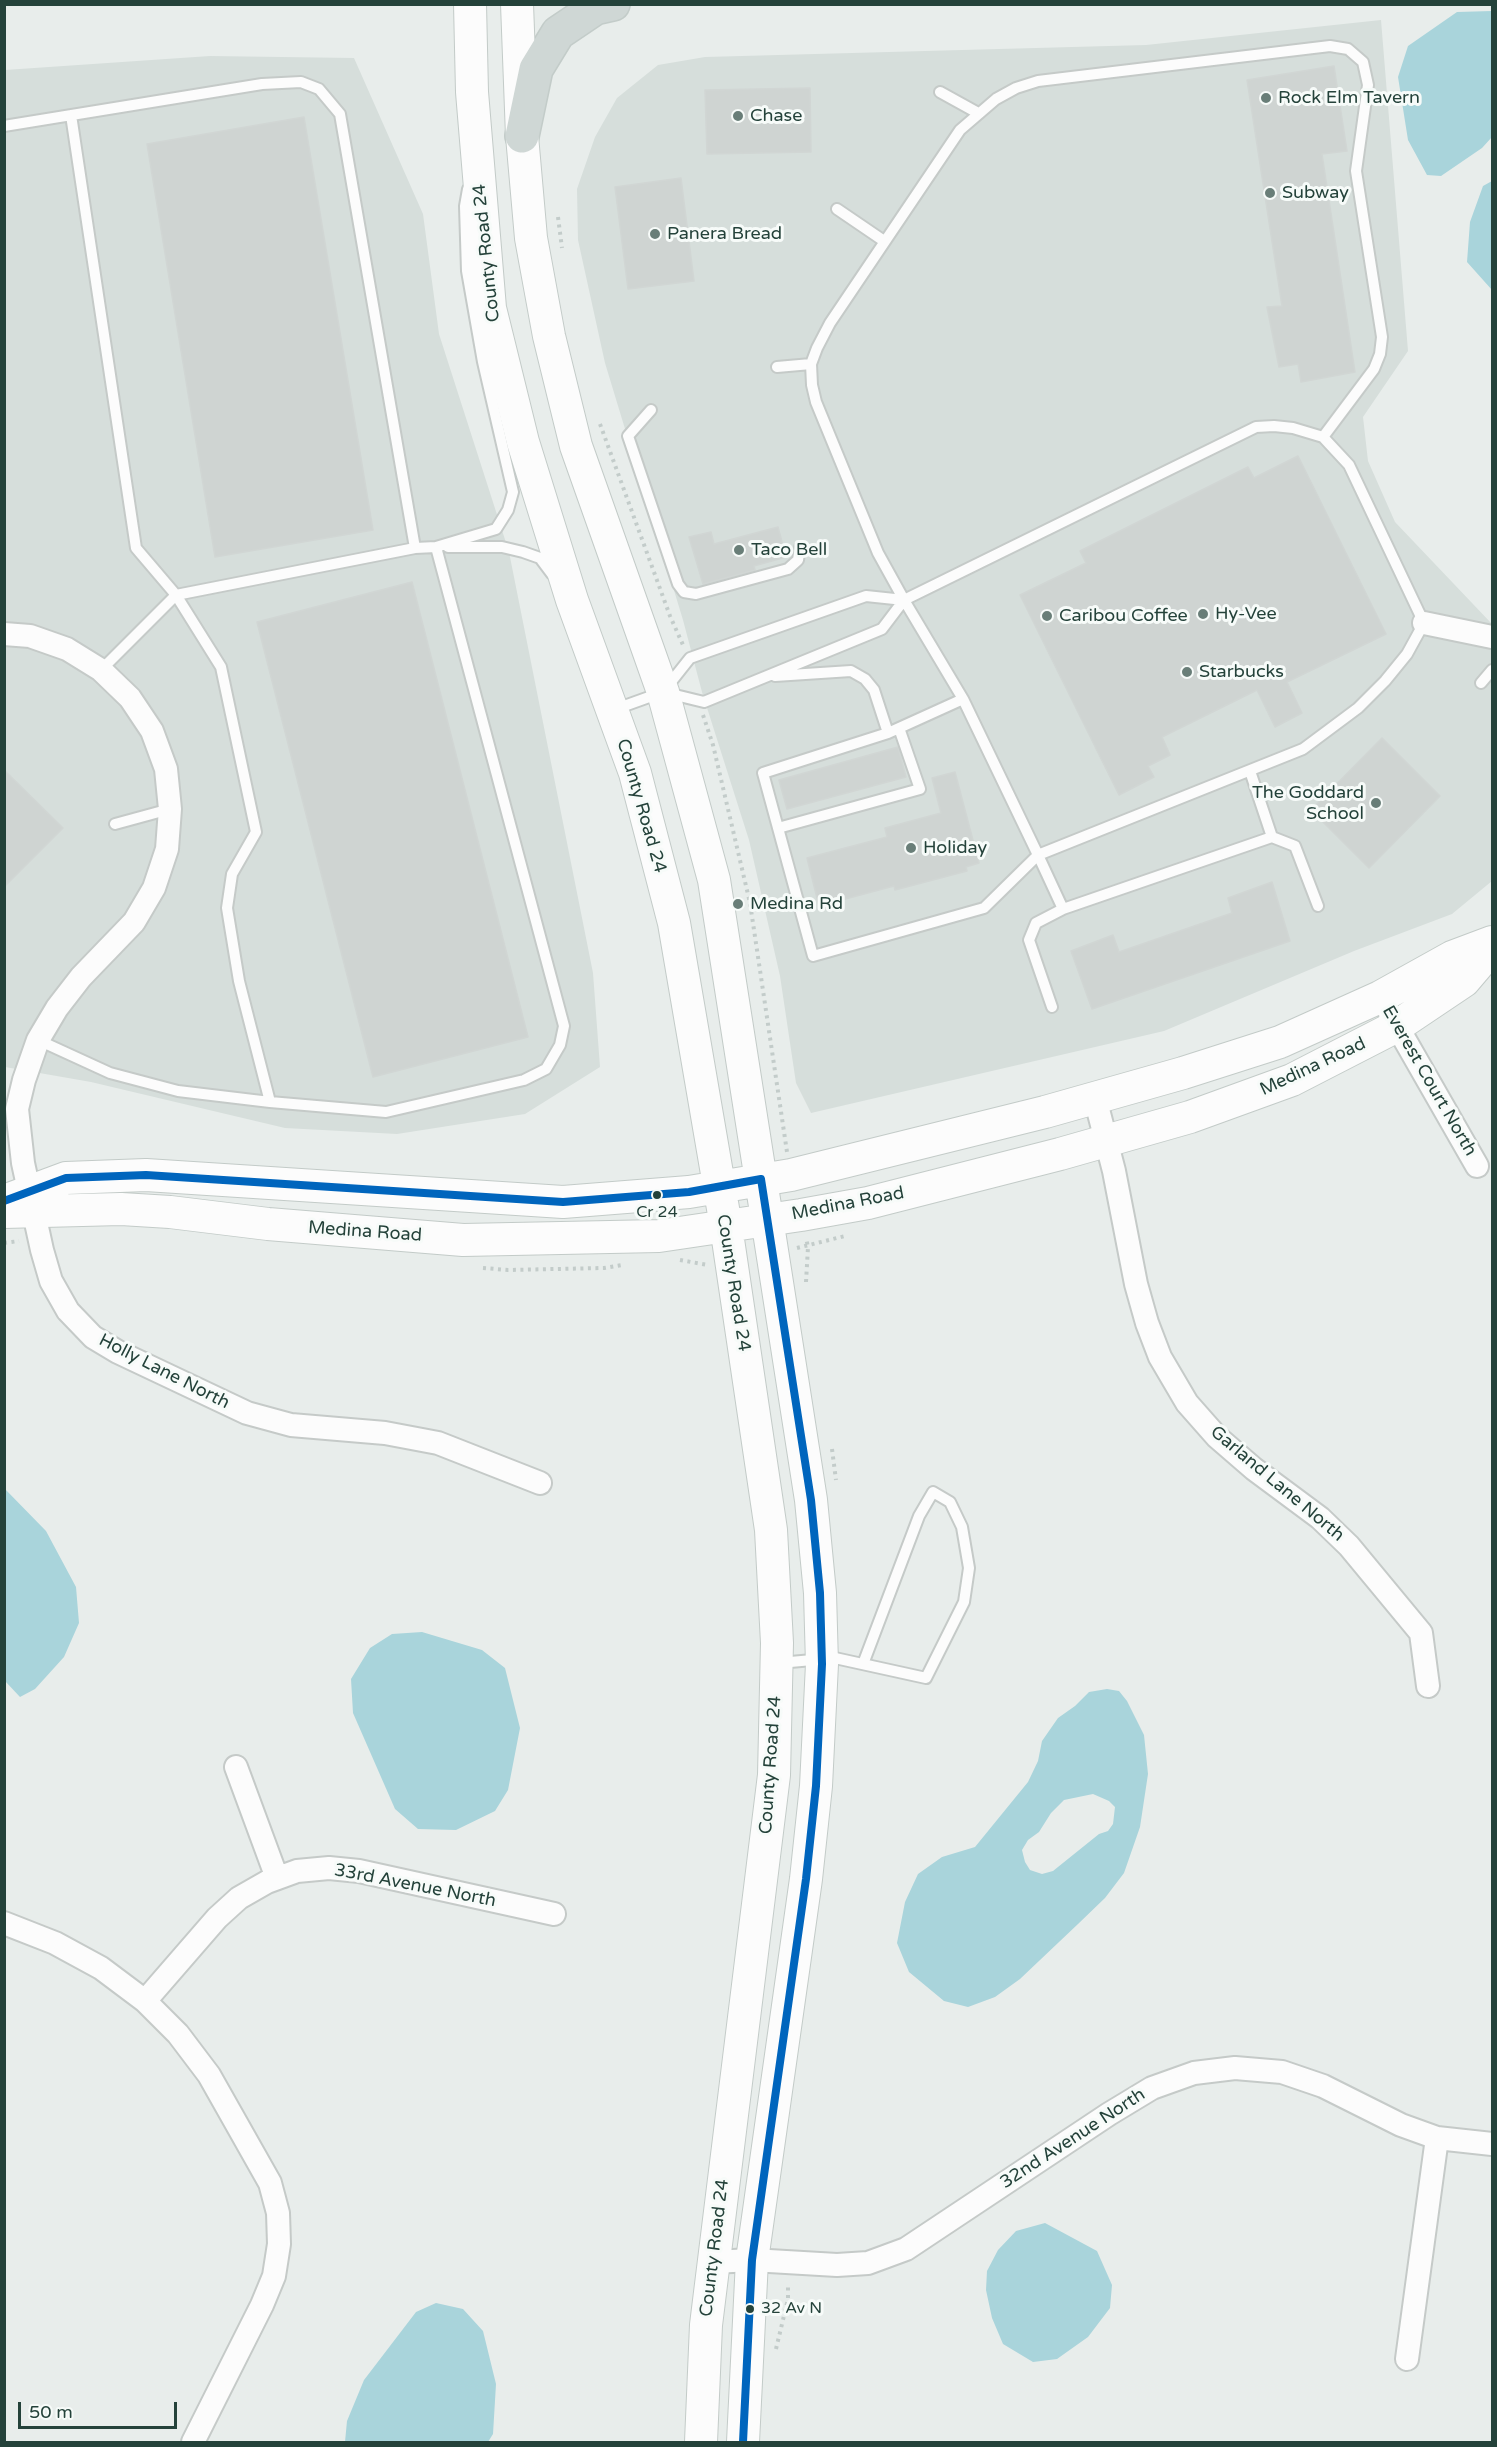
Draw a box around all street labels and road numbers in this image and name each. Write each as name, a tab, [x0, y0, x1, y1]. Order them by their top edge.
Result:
street label: County Road 24	[469, 183, 505, 323]
street label: County Road 24	[612, 736, 670, 876]
street label: Everest Court North	[1377, 1002, 1481, 1160]
street label: Medina Road	[1257, 1033, 1369, 1101]
street label: Medina Road	[790, 1183, 906, 1225]
street label: County Road 24	[711, 1213, 755, 1353]
street label: Medina Road	[307, 1217, 423, 1247]
street label: Holly Lane North	[95, 1330, 233, 1414]
street label: Garland Lane North	[1206, 1422, 1348, 1546]
street label: County Road 24	[755, 1695, 787, 1835]
street label: 33rd Avenue North	[332, 1860, 498, 1912]
street label: 32nd Avenue North	[996, 2084, 1150, 2194]
street label: County Road 24	[696, 2178, 734, 2318]

